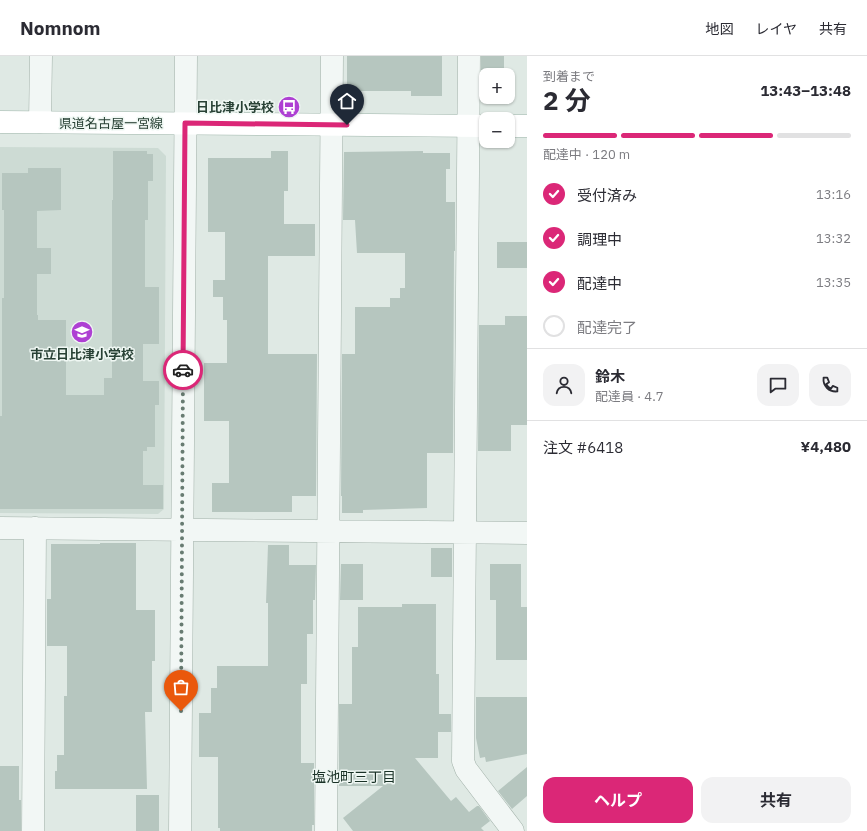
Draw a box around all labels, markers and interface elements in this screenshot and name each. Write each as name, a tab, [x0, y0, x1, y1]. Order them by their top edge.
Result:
text: Nomnom	[20, 16, 100, 40]
text: 地図	[705, 20, 733, 38]
text: レイヤ	[755, 20, 797, 38]
text: 共有	[819, 20, 847, 38]
map controls	[479, 68, 515, 148]
button: +	[479, 68, 515, 104]
text: 到着まで	[543, 68, 595, 85]
text: 13:43–13:48	[760, 81, 851, 100]
text: 2 分	[543, 83, 591, 117]
pin	[330, 84, 364, 125]
icon: home	[336, 90, 358, 112]
bus stop icon: 日比津小学校	[276, 94, 302, 120]
place label: 日比津小学校	[196, 99, 274, 116]
button: −	[479, 112, 515, 148]
street label: 県道名古屋一宮線	[59, 115, 163, 132]
text: 配達中 · 120 m	[543, 146, 630, 163]
icon: check	[543, 183, 565, 205]
text: 受付済み	[577, 186, 637, 205]
text: 13:16	[816, 186, 851, 203]
icon: check	[543, 227, 565, 249]
text: 調理中	[577, 230, 622, 249]
text: 13:32	[816, 230, 851, 247]
icon: check	[543, 271, 565, 293]
text: 配達中	[577, 274, 622, 293]
text: 13:35	[816, 274, 851, 291]
text: 配達完了	[577, 318, 637, 337]
school or university icon: 市立日比津小学校	[69, 319, 95, 345]
place label: 市立日比津小学校	[30, 346, 134, 363]
courier	[163, 350, 203, 390]
icon: car	[172, 359, 194, 381]
button: person	[543, 364, 585, 406]
button: chat	[757, 364, 799, 406]
button: phone	[809, 364, 851, 406]
text: 鈴木	[595, 367, 625, 386]
text: 配達員 · 4.7	[595, 388, 664, 405]
text: ¥4,480	[801, 437, 851, 456]
text: 注文 #6418	[543, 438, 623, 457]
pin	[164, 670, 198, 711]
icon: bag	[170, 676, 192, 698]
district label: 塩池町三丁目	[312, 768, 396, 786]
button: ヘルプ	[543, 777, 693, 823]
button: 共有	[701, 777, 851, 823]

